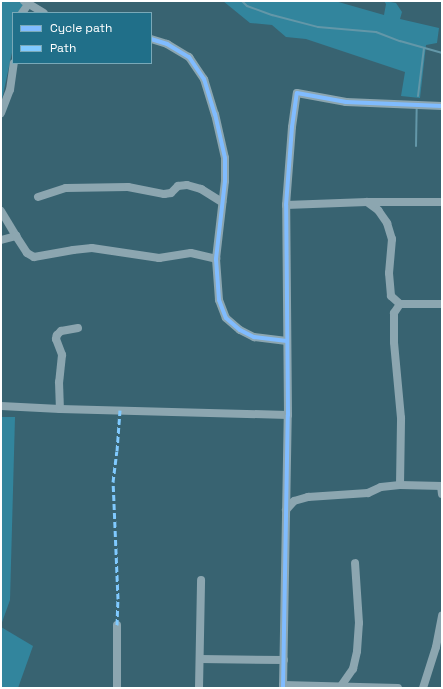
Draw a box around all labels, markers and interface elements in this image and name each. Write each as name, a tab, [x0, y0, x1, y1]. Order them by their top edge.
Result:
legend	[12, 12, 152, 64]
text: Cycle path	[50, 20, 112, 36]
text: Path	[50, 40, 76, 56]

